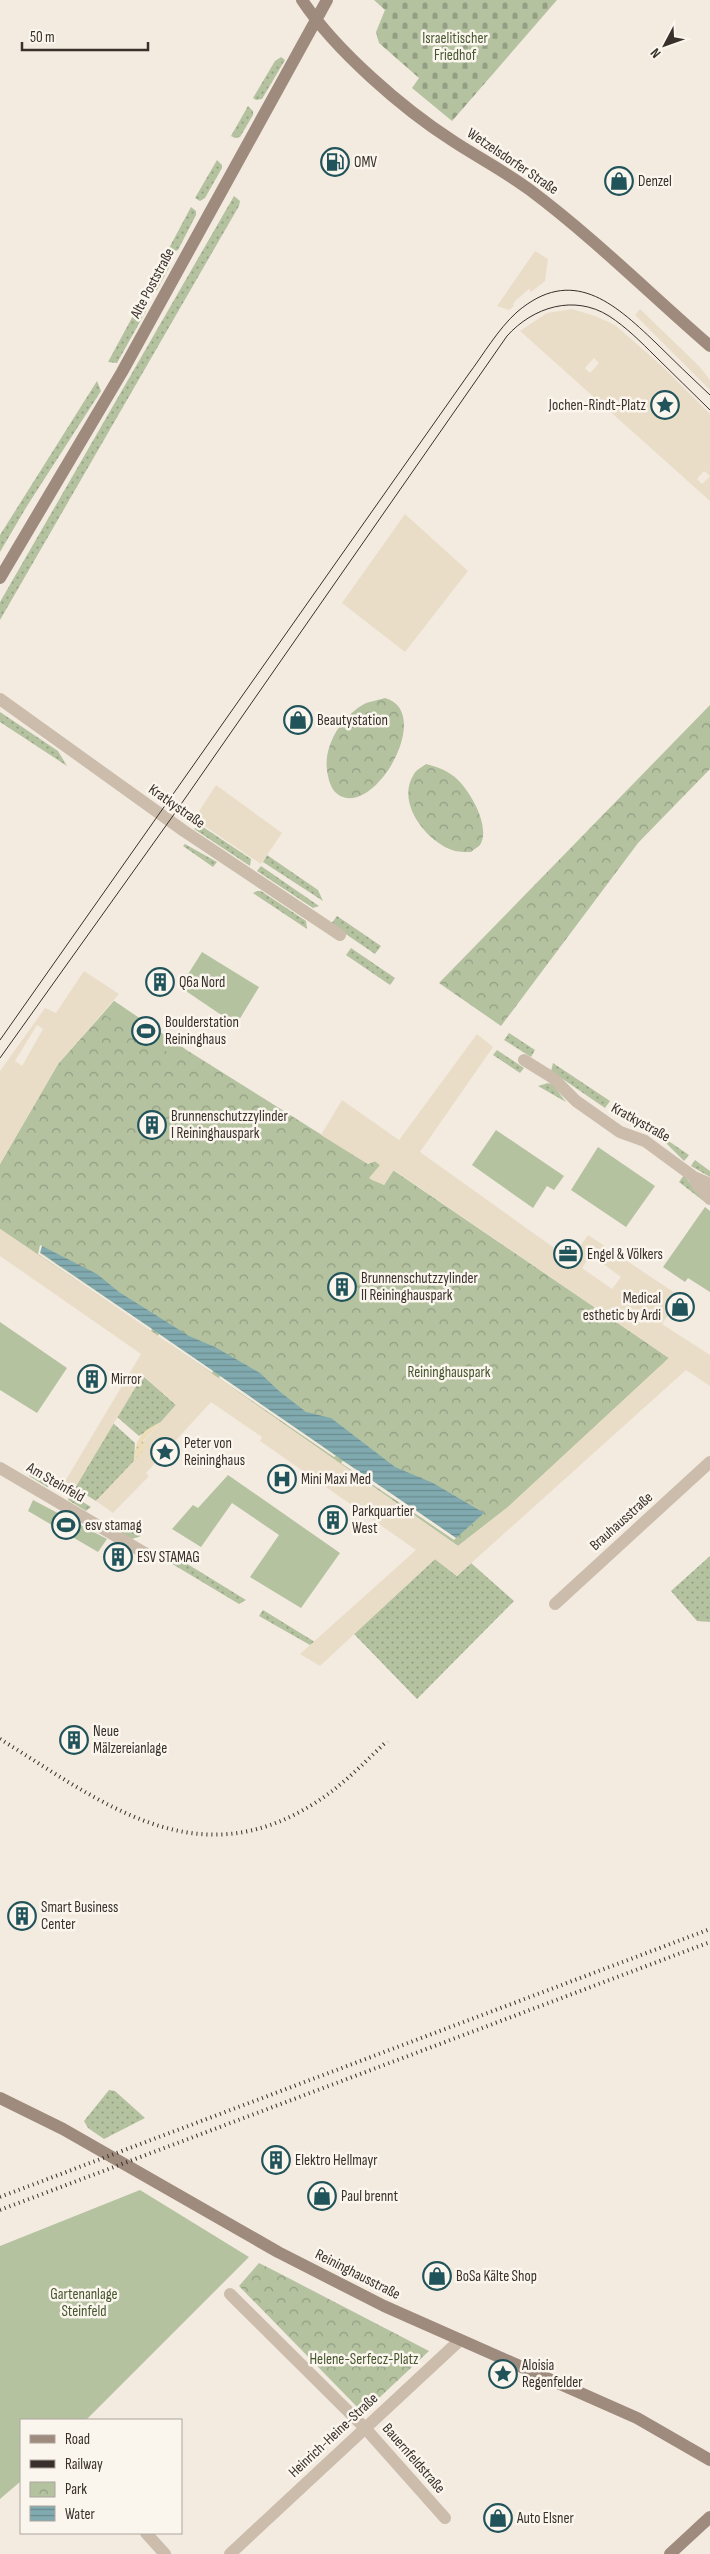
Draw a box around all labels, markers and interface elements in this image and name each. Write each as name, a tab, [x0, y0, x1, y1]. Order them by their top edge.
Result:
scale bar	[22, 20, 149, 52]
north arrow	[640, 20, 690, 70]
text: 50 m	[30, 28, 55, 47]
park label: Israelitischer Friedhof	[422, 29, 489, 65]
text: N	[647, 45, 664, 62]
street label: Wetzelsdorfer Straße	[463, 124, 562, 199]
fuel station icon: OMV	[320, 147, 350, 177]
place label: OMV	[354, 153, 377, 172]
shop icon: Denzel	[604, 166, 634, 196]
place label: Denzel	[638, 172, 672, 191]
street label: Alte Poststraße	[126, 245, 179, 322]
place icon: Jochen-Rindt-Platz	[650, 390, 680, 420]
place label: Jochen-Rindt-Platz	[548, 396, 647, 415]
shop icon: Beautystation	[283, 705, 313, 735]
place label: Beautystation	[317, 711, 388, 730]
street label: Kratkystraße	[145, 780, 209, 833]
building icon: Q6a Nord	[145, 967, 175, 997]
place label: Q6a Nord	[179, 973, 225, 992]
place label: Boulderstation Reininghaus	[165, 1013, 239, 1049]
sports icon: Boulderstation Reininghaus	[131, 1016, 161, 1046]
street label: Kratkystraße	[608, 1098, 674, 1146]
place label: Brunnenschutzzylinder I Reininghauspark	[171, 1107, 289, 1143]
building icon: Brunnenschutzzylinder I Reininghauspark	[137, 1110, 167, 1140]
office icon: Engel & Völkers	[553, 1239, 583, 1269]
place label: Engel & Völkers	[587, 1245, 663, 1264]
place label: Brunnenschutzzylinder II Reininghauspark	[361, 1269, 479, 1305]
building icon: Brunnenschutzzylinder II Reininghauspark	[327, 1272, 357, 1302]
place label: Medical esthetic by Ardi	[583, 1289, 661, 1325]
shop icon: Medical esthetic by Ardi	[665, 1292, 695, 1322]
park label: Reininghauspark	[407, 1363, 491, 1382]
building icon: Mirror	[77, 1364, 107, 1394]
place label: Mirror	[111, 1370, 142, 1389]
place label: Peter von Reininghaus	[184, 1434, 245, 1470]
place icon: Peter von Reininghaus	[150, 1437, 180, 1467]
street label: Am Steinfeld	[22, 1458, 88, 1507]
hospital icon: Mini Maxi Med	[267, 1464, 297, 1494]
place label: Mini Maxi Med	[301, 1470, 371, 1489]
street label: Brauhausstraße	[586, 1488, 657, 1555]
place label: Parkquartier West	[352, 1502, 415, 1538]
building icon: Parkquartier West	[318, 1505, 348, 1535]
sports icon: esv stamag	[51, 1510, 81, 1540]
place label: esv stamag	[85, 1516, 142, 1535]
building icon: ESV STAMAG	[103, 1542, 133, 1572]
place label: ESV STAMAG	[137, 1548, 200, 1567]
place label: Neue Mälzereianlage	[93, 1722, 167, 1758]
building icon: Neue Mälzereianlage	[59, 1725, 89, 1755]
place label: Smart Business Center	[41, 1898, 118, 1934]
building icon: Smart Business Center	[7, 1901, 37, 1931]
building icon: Elektro Hellmayr	[261, 2145, 291, 2175]
place label: Elektro Hellmayr	[295, 2151, 378, 2170]
shop icon: Paul brennt	[307, 2181, 337, 2211]
place label: Paul brennt	[341, 2187, 399, 2206]
street label: Reininghausstraße	[312, 2245, 404, 2304]
shop icon: BoSa Kälte Shop	[422, 2261, 452, 2291]
place label: BoSa Kälte Shop	[456, 2267, 537, 2286]
park label: Gartenanlage Steinfeld	[50, 2285, 118, 2321]
park label: Helene-Serfecz-Platz	[309, 2350, 419, 2369]
place label: Aloisia Regenfelder	[521, 2356, 583, 2392]
place icon: Aloisia Regenfelder	[488, 2359, 518, 2389]
street label: Heinrich-Heine-Straße	[285, 2389, 382, 2482]
legend	[20, 2419, 182, 2534]
street label: Bauernfeldstraße	[378, 2419, 449, 2497]
text: Road	[65, 2430, 90, 2449]
text: Railway	[65, 2455, 103, 2474]
text: Park	[65, 2480, 87, 2499]
shop icon: Auto Elsner	[483, 2503, 513, 2533]
text: Water	[65, 2505, 96, 2524]
place label: Auto Elsner	[516, 2509, 575, 2528]

